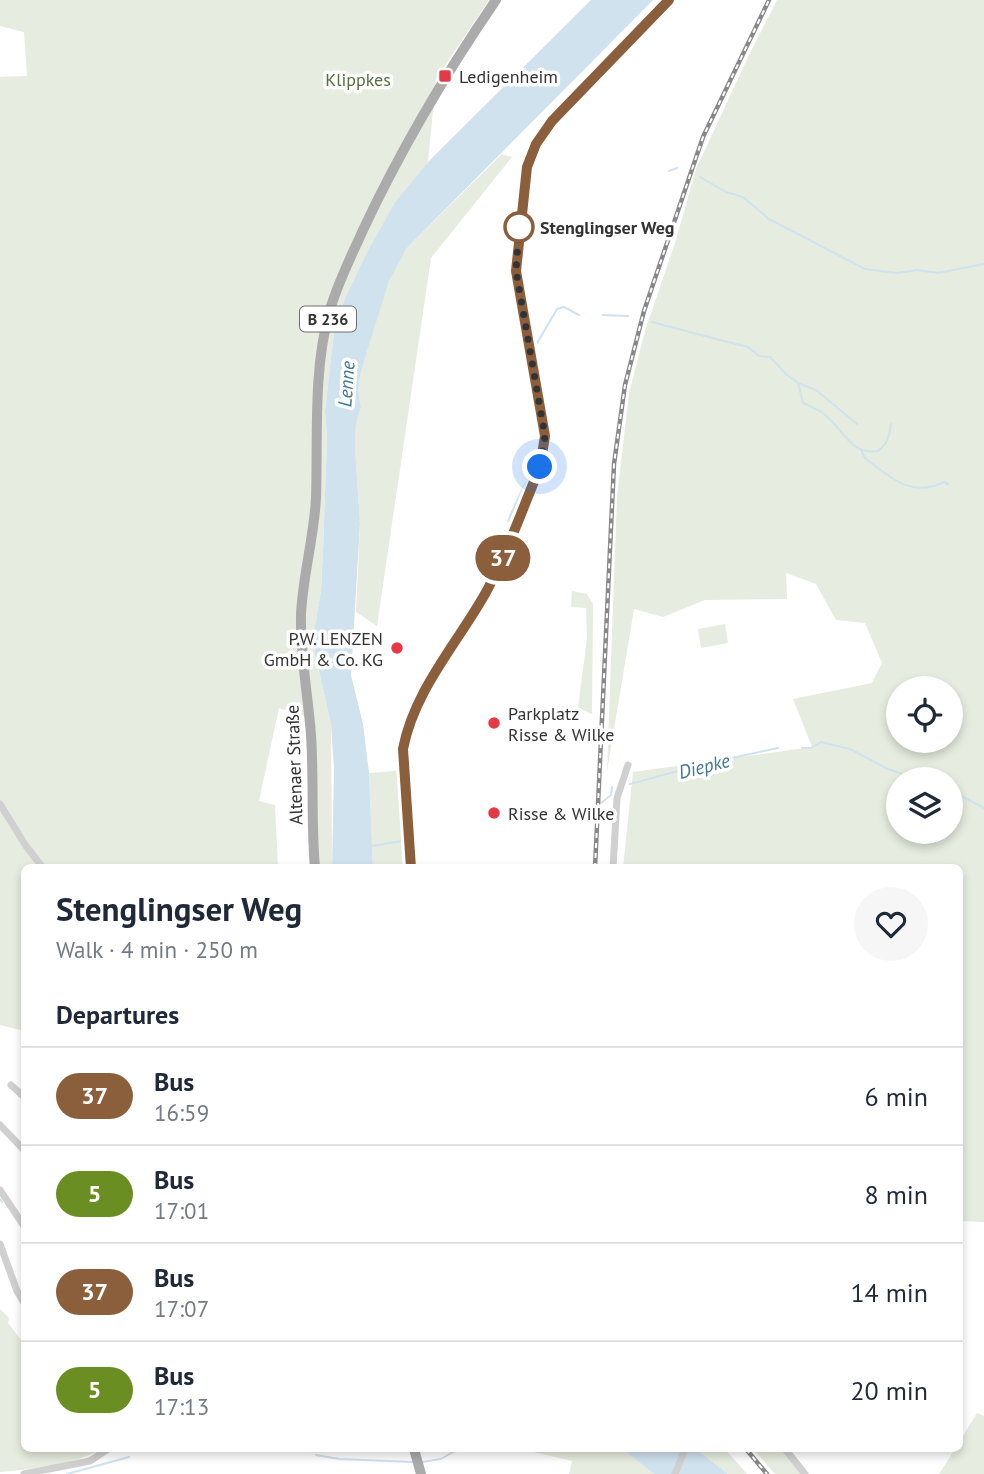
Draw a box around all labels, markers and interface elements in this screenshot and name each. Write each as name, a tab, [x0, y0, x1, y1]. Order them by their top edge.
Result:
place label: Ledigenheim	[459, 65, 558, 88]
park label: Klippkes	[325, 68, 391, 91]
marker: Ledigenheim	[437, 68, 453, 84]
marker: Stenglingser Weg	[504, 212, 534, 242]
place label: Stenglingser Weg	[540, 216, 674, 239]
road number: B 236	[300, 306, 356, 332]
water label: Lenne	[332, 360, 360, 408]
your location	[522, 449, 557, 484]
line badge: 37	[472, 535, 534, 581]
text: 37	[489, 542, 517, 573]
place label: P.W. LENZEN GmbH & Co. KG	[264, 627, 383, 671]
marker: P.W. LENZEN GmbH & Co. KG	[389, 640, 405, 656]
map controls	[886, 676, 963, 844]
button: locate	[886, 676, 963, 753]
place label: Parkplatz Risse & Wilke	[508, 702, 614, 746]
street label: Altenaer Straße	[280, 705, 308, 825]
marker: Parkplatz Risse & Wilke	[486, 715, 502, 731]
water label: Diepke	[676, 748, 732, 784]
button: layers	[886, 767, 963, 844]
place label: Risse & Wilke	[508, 802, 614, 825]
marker: Risse & Wilke	[486, 805, 502, 821]
text: Stenglingser Weg	[56, 887, 302, 930]
button: heart	[854, 887, 928, 961]
text: Walk · 4 min · 250 m	[56, 935, 258, 964]
text: Departures	[56, 998, 179, 1031]
text: Bus	[154, 1065, 194, 1098]
text: 37	[81, 1080, 108, 1111]
text: 6 min	[865, 1080, 928, 1113]
text: 16:59	[154, 1098, 209, 1127]
text: Bus	[154, 1163, 194, 1196]
text: 5	[88, 1178, 101, 1209]
text: 8 min	[865, 1178, 928, 1211]
text: 17:01	[154, 1196, 209, 1225]
text: Bus	[154, 1261, 194, 1294]
text: 37	[81, 1276, 108, 1307]
text: 14 min	[850, 1276, 928, 1309]
text: 17:07	[154, 1294, 209, 1323]
text: Bus	[154, 1359, 194, 1392]
text: 5	[88, 1374, 101, 1405]
text: 20 min	[850, 1374, 928, 1407]
text: 17:13	[154, 1392, 209, 1421]

